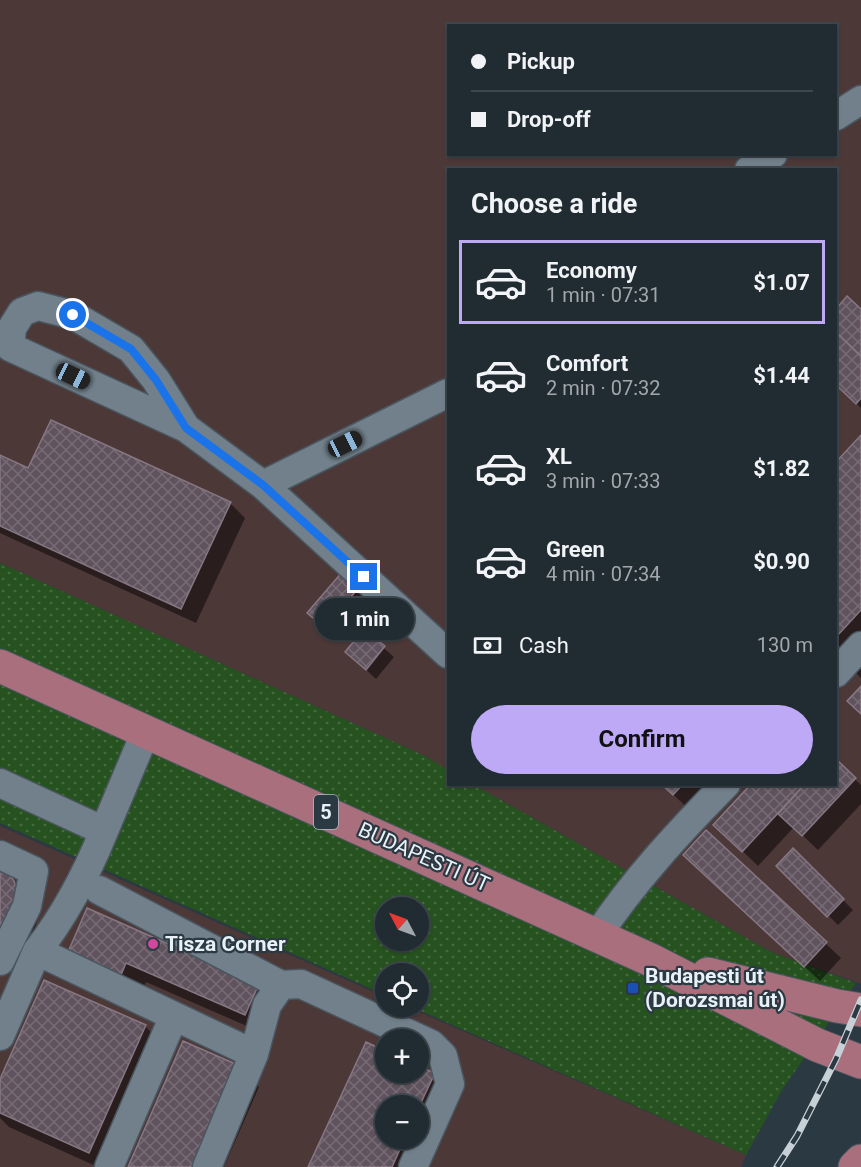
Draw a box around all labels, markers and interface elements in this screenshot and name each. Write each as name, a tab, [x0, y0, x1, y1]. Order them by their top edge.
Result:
text: Pickup	[507, 49, 575, 74]
text: Drop-off	[507, 107, 591, 132]
text: Choose a ride	[471, 188, 637, 220]
icon: car	[474, 255, 528, 309]
text: Economy	[546, 258, 637, 283]
text: $1.07	[753, 270, 810, 295]
text: 1 min · 07:31	[546, 283, 661, 307]
route start	[59, 301, 86, 328]
icon: car	[474, 348, 528, 402]
text: Comfort	[546, 351, 628, 376]
car	[53, 360, 93, 392]
text: $1.44	[753, 363, 810, 388]
text: 2 min · 07:32	[546, 376, 661, 400]
car	[325, 428, 365, 460]
icon: car	[474, 441, 528, 495]
text: XL	[546, 444, 572, 469]
text: $1.82	[753, 456, 810, 481]
text: 3 min · 07:33	[546, 469, 661, 493]
icon: car	[474, 534, 528, 588]
text: Green	[546, 537, 605, 562]
text: $0.90	[753, 549, 810, 574]
text: 4 min · 07:34	[546, 562, 661, 586]
route end	[350, 563, 377, 590]
callout: 1 min	[314, 598, 413, 640]
text: 1 min	[339, 607, 390, 631]
icon: cash	[471, 629, 504, 662]
text: Cash	[519, 633, 569, 658]
text: 130 m	[757, 633, 813, 657]
button: Confirm	[471, 705, 813, 774]
road number: 5	[314, 795, 338, 829]
street label: BUDAPESTI ÚT	[355, 817, 494, 897]
north arrow	[375, 897, 429, 951]
map controls	[375, 897, 429, 1149]
place label: Tisza Corner	[165, 932, 286, 956]
marker: Tisza Corner	[146, 937, 160, 951]
button: locate	[375, 963, 429, 1017]
place label: Budapesti út (Dorozsmai út)	[645, 964, 785, 1012]
marker: Budapesti út (Dorozsmai út)	[626, 981, 640, 995]
button: +	[375, 1029, 429, 1083]
button: −	[375, 1095, 429, 1149]

